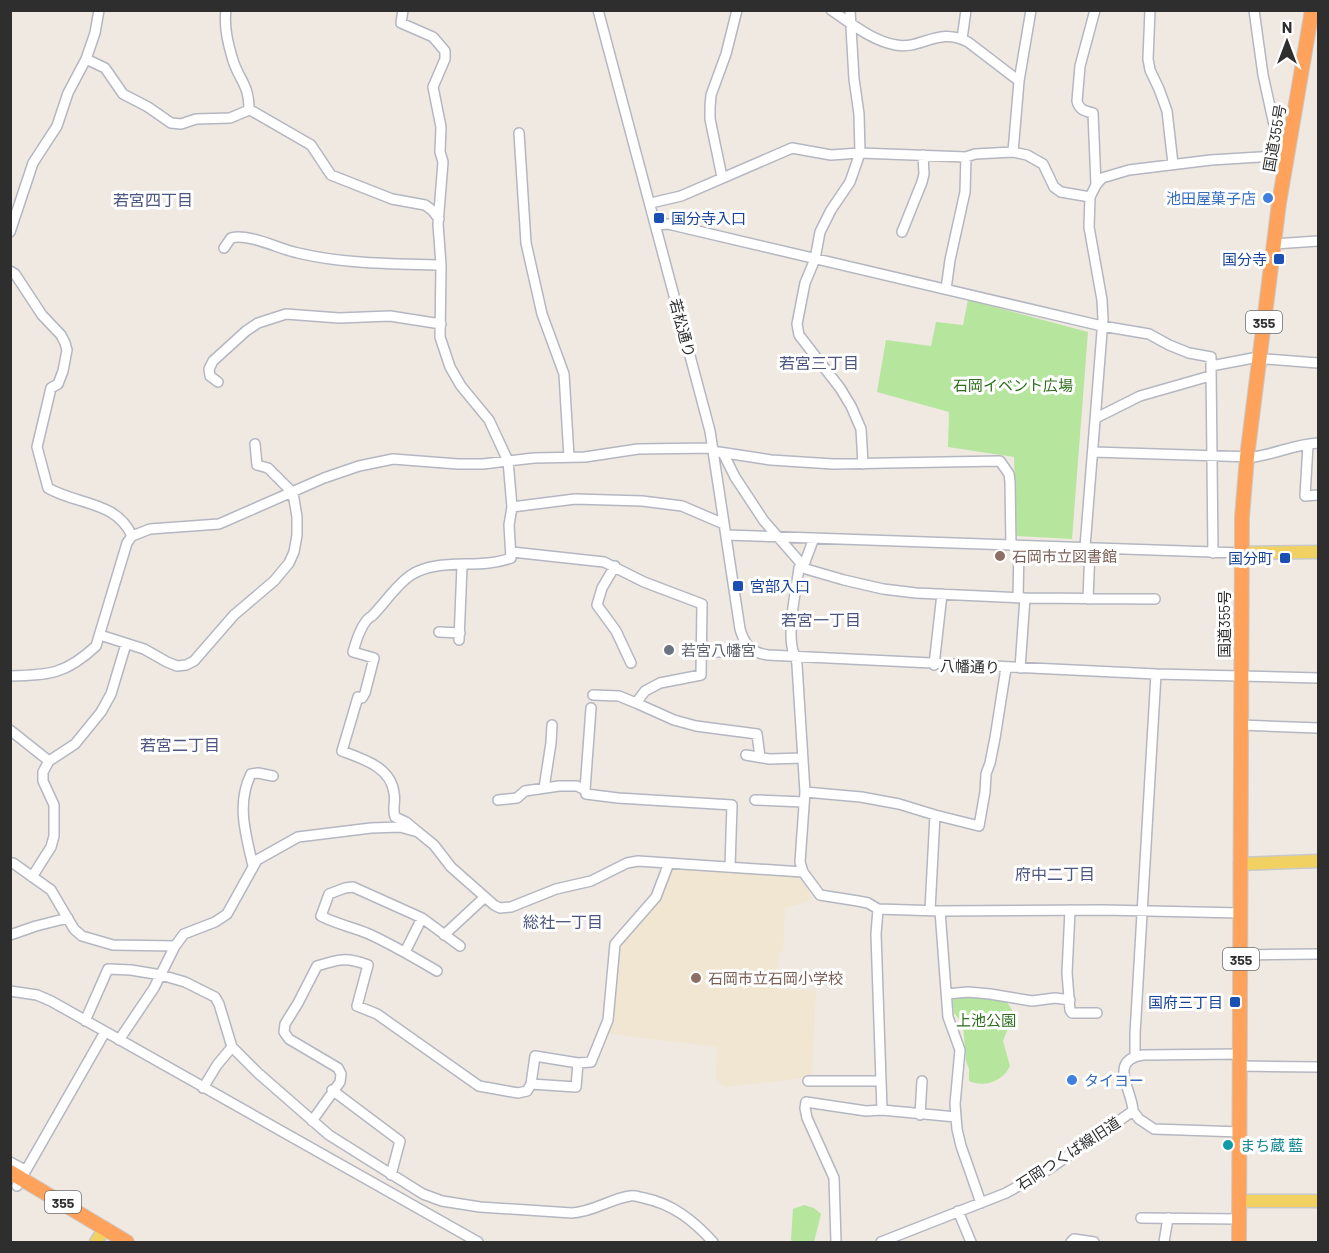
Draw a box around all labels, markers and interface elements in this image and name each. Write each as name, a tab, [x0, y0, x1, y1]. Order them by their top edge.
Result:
north arrow	[1257, 12, 1317, 72]
text: N	[1282, 17, 1292, 36]
street label: 国道355号	[1259, 103, 1289, 173]
place label: 池田屋菓子店	[1166, 189, 1256, 207]
district label: 若宮四丁目	[113, 190, 193, 209]
marker: 池田屋菓子店	[1261, 191, 1275, 205]
place label: 国分寺入口	[671, 209, 746, 227]
marker: 国分寺入口	[652, 211, 666, 225]
place label: 国分寺	[1222, 250, 1267, 268]
marker: 国分寺	[1272, 252, 1286, 266]
street label: 若松通り	[667, 297, 699, 359]
road number: 355	[1246, 311, 1282, 333]
district label: 若宮三丁目	[779, 353, 859, 372]
park label: 石岡イベント広場	[953, 376, 1073, 394]
place label: 石岡市立図書館	[1012, 547, 1117, 565]
marker: 石岡市立図書館	[993, 549, 1007, 563]
place label: 国分町	[1228, 549, 1273, 567]
marker: 国分町	[1278, 551, 1292, 565]
place label: 宮部入口	[750, 577, 810, 595]
marker: 宮部入口	[731, 579, 745, 593]
street label: 国道355号	[1215, 590, 1233, 658]
district label: 若宮一丁目	[781, 610, 861, 629]
place label: 若宮八幡宮	[681, 641, 756, 659]
marker: 若宮八幡宮	[662, 643, 676, 657]
street label: 八幡通り	[940, 656, 1000, 676]
district label: 若宮二丁目	[140, 735, 220, 754]
district label: 府中二丁目	[1015, 864, 1095, 883]
district label: 総社一丁目	[523, 912, 603, 931]
road number: 355	[1223, 948, 1259, 970]
place label: 石岡市立石岡小学校	[708, 969, 843, 987]
marker: 石岡市立石岡小学校	[689, 971, 703, 985]
place label: 国府三丁目	[1148, 993, 1223, 1011]
marker: 国府三丁目	[1228, 995, 1242, 1009]
park label: 上池公園	[956, 1011, 1016, 1029]
place label: タイヨー	[1084, 1071, 1144, 1089]
marker: タイヨー	[1065, 1073, 1079, 1087]
street label: 石岡つくば線旧道	[1013, 1113, 1123, 1193]
place label: まち蔵 藍	[1240, 1136, 1303, 1154]
marker: まち蔵 藍	[1221, 1138, 1235, 1152]
road number: 355	[45, 1191, 81, 1213]

